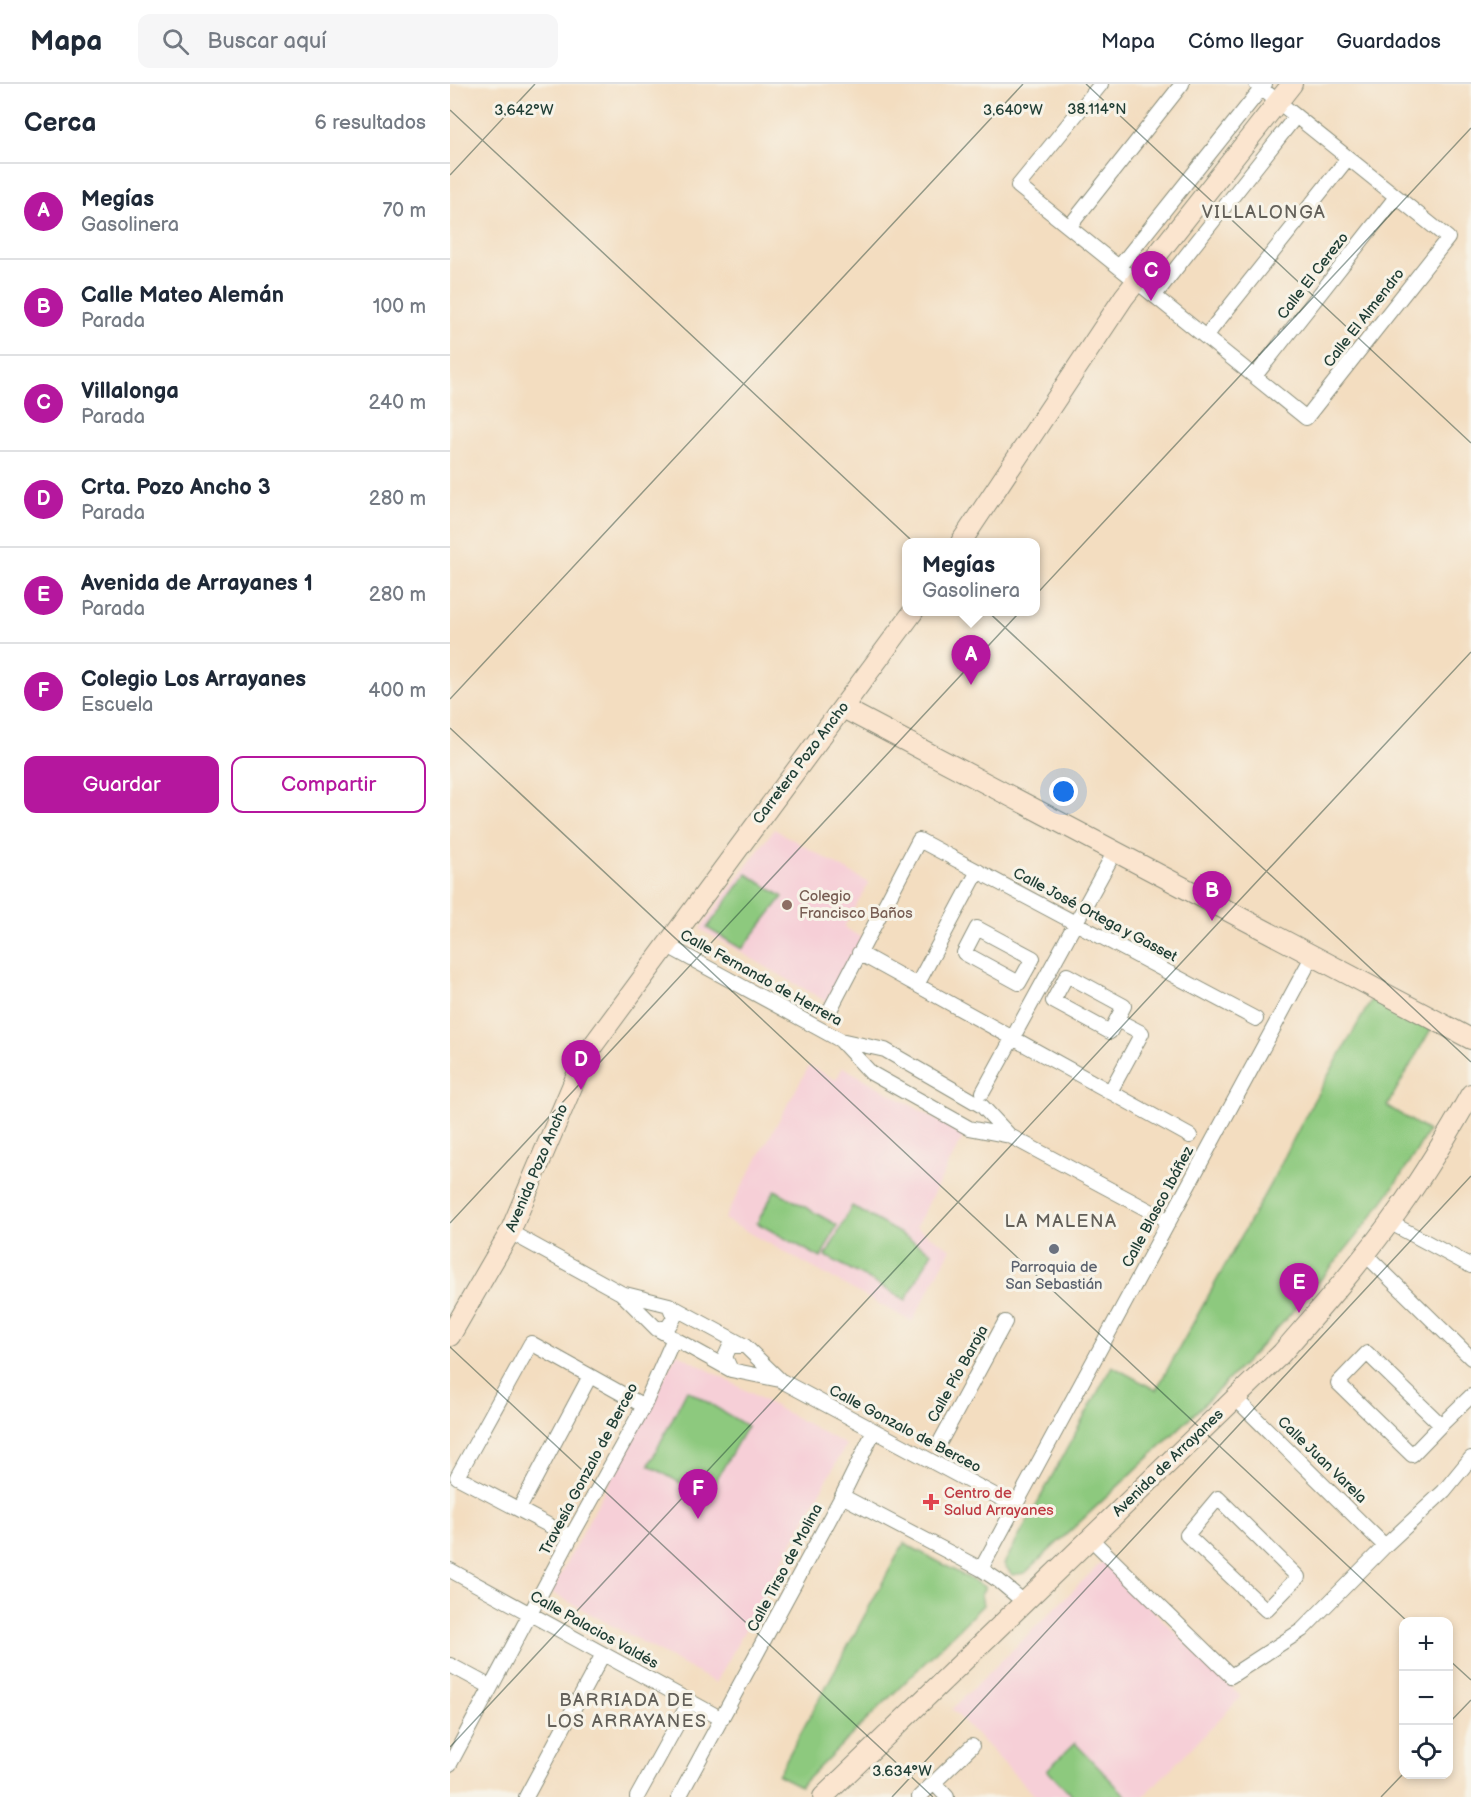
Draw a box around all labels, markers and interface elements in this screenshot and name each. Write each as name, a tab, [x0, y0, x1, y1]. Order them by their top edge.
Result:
search box	[138, 14, 558, 68]
text: Mapa	[30, 25, 102, 58]
icon: search	[159, 25, 192, 58]
text: Buscar aquí	[207, 28, 326, 55]
text: Mapa	[1101, 29, 1155, 54]
text: Cómo llegar	[1188, 29, 1303, 54]
text: Guardados	[1336, 29, 1441, 54]
text: 38.114°N	[1067, 100, 1127, 119]
text: 3.642°W	[494, 101, 554, 120]
text: 3.640°W	[983, 101, 1043, 120]
text: Cerca	[24, 108, 96, 139]
text: 6 resultados	[315, 111, 426, 135]
text: Megías	[81, 186, 154, 213]
text: A	[37, 199, 50, 223]
text: 70 m	[382, 199, 426, 223]
district label: VILLALONGA	[1202, 202, 1326, 223]
text: Gasolinera	[81, 213, 179, 237]
street label: Calle El Cerezo	[1273, 229, 1353, 323]
pin: C	[1132, 252, 1170, 301]
street label: Calle El Almendro	[1319, 265, 1409, 371]
text: Calle Mateo Alemán	[81, 282, 284, 309]
text: B	[36, 295, 51, 319]
text: 100 m	[373, 295, 426, 319]
text: Parada	[81, 309, 145, 333]
text: Villalonga	[81, 378, 179, 405]
text: C	[36, 391, 51, 415]
text: 240 m	[369, 391, 426, 415]
text: Parada	[81, 405, 145, 429]
text: Crta. Pozo Ancho 3	[81, 474, 271, 501]
text: D	[37, 487, 50, 511]
text: 280 m	[369, 487, 426, 511]
text: Parada	[81, 501, 145, 525]
popup	[902, 538, 1040, 616]
text: Megías	[922, 552, 995, 579]
text: Avenida de Arrayanes 1	[81, 570, 313, 597]
text: Gasolinera	[922, 579, 1020, 603]
text: E	[37, 583, 50, 607]
text: 280 m	[369, 583, 426, 607]
text: Parada	[81, 597, 145, 621]
pin: A	[952, 636, 990, 685]
text: Colegio Los Arrayanes	[81, 666, 306, 693]
text: F	[37, 679, 50, 703]
text: 400 m	[368, 679, 426, 703]
text: Escuela	[81, 693, 153, 717]
street label: Carretera Pozo Ancho	[749, 698, 853, 828]
button: Guardar	[24, 756, 219, 813]
button: Compartir	[231, 756, 426, 813]
your location	[1049, 777, 1078, 806]
street label: Calle José Ortega y Gasset	[1010, 864, 1181, 967]
pin: B	[1192, 872, 1232, 921]
place label: Colegio Francisco Baños	[799, 887, 913, 923]
marker: Colegio Francisco Baños	[780, 898, 794, 912]
street label: Calle Fernando de Herrera	[677, 925, 845, 1031]
pin: D	[562, 1040, 600, 1090]
street label: Avenida Pozo Ancho	[501, 1101, 573, 1235]
street label: Calle Blasco Ibáñez	[1118, 1142, 1198, 1271]
district label: LA MALENA	[1005, 1211, 1118, 1232]
marker: Parroquia de San Sebastián	[1047, 1242, 1061, 1256]
place label: Parroquia de San Sebastián	[1005, 1258, 1103, 1294]
pin: E	[1280, 1264, 1318, 1313]
street label: Calle Pío Baroja	[923, 1322, 993, 1426]
street label: Travesía Gonzalo de Berceo	[536, 1380, 642, 1558]
street label: Calle Gonzalo de Berceo	[826, 1381, 984, 1477]
street label: Avenida de Arrayanes	[1108, 1405, 1228, 1521]
street label: Calle Juan Varela	[1273, 1413, 1371, 1507]
pin: F	[678, 1470, 718, 1519]
place label: Centro de Salud Arrayanes	[944, 1484, 1054, 1520]
marker: Centro de Salud Arrayanes	[922, 1493, 940, 1511]
street label: Calle Tirso de Molina	[743, 1501, 827, 1635]
street label: Calle Palacios Valdés	[527, 1587, 662, 1673]
map controls	[1399, 1617, 1453, 1779]
button: +	[1399, 1617, 1453, 1671]
button: −	[1399, 1671, 1453, 1725]
district label: BARRIADA DE LOS ARRAYANES	[547, 1690, 707, 1732]
button: locate	[1399, 1725, 1453, 1779]
text: 3.634°W	[872, 1762, 932, 1781]

